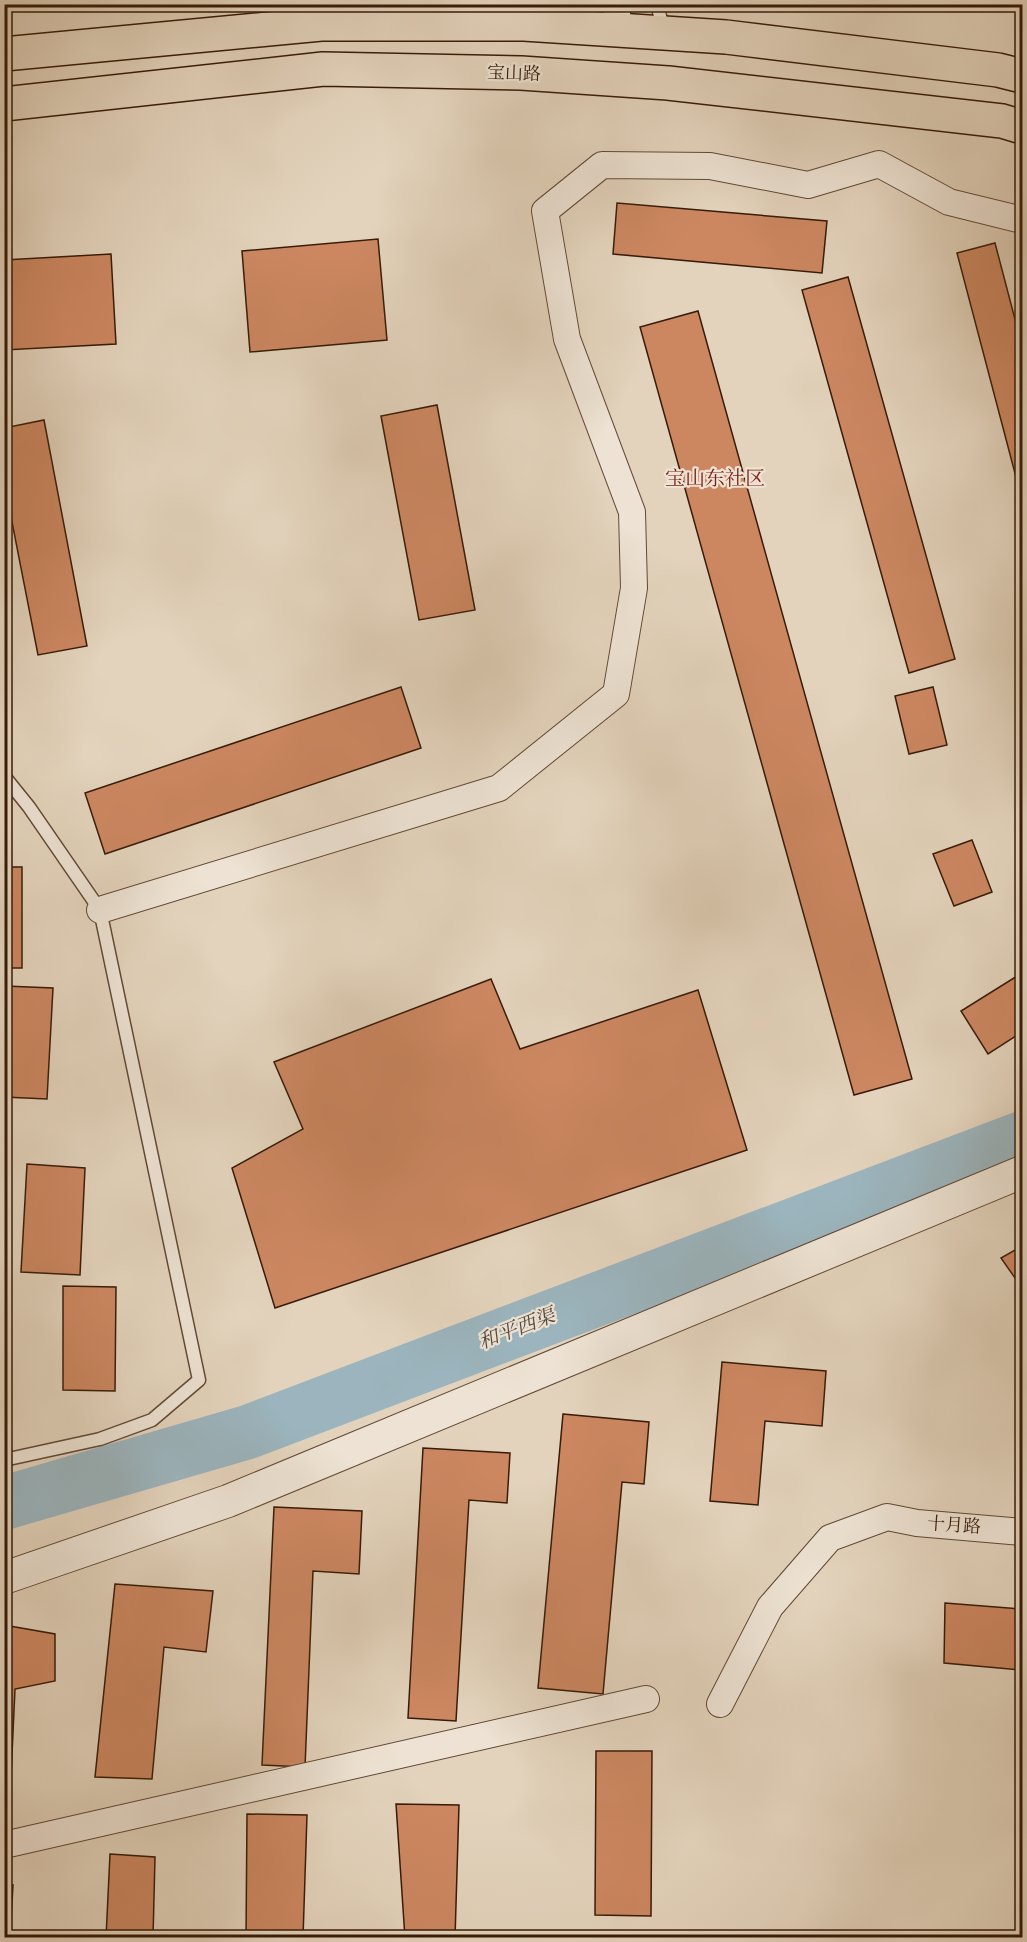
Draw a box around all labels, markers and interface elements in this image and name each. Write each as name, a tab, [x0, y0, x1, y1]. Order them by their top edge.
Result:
street label: 宝山路	[487, 62, 541, 84]
district label: 宝山东社区	[665, 468, 765, 490]
water label: 和平西渠	[475, 1303, 561, 1354]
street label: 十月路	[926, 1513, 982, 1537]

